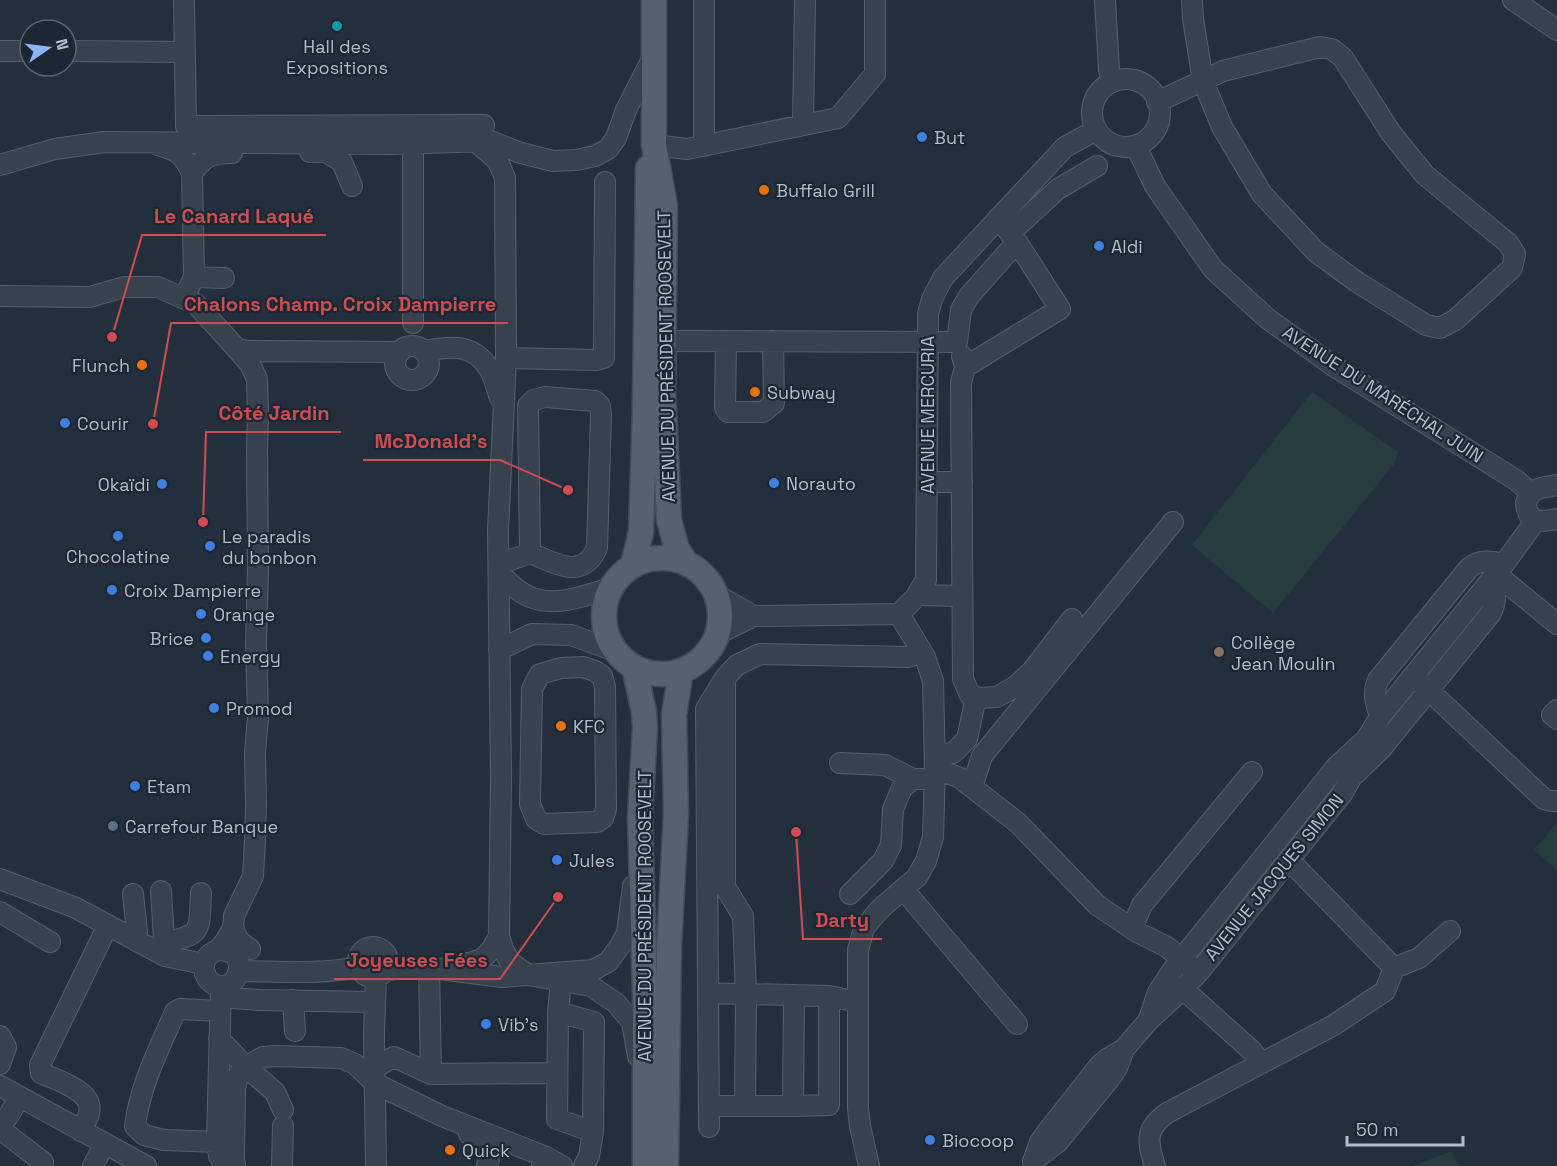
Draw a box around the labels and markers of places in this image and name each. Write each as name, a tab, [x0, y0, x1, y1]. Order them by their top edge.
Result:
marker: Hall des Expositions	[330, 19, 344, 33]
place label: Hall des Expositions	[286, 35, 388, 79]
place label: But	[934, 126, 965, 149]
marker: But	[915, 130, 929, 144]
place label: Buffalo Grill	[776, 179, 875, 202]
marker: Buffalo Grill	[757, 183, 771, 197]
callout: Le Canard Laqué	[142, 197, 326, 235]
place label: Aldi	[1111, 235, 1143, 258]
marker: Aldi	[1092, 239, 1106, 253]
callout: Chalons Champ. Croix Dampierre	[171, 285, 508, 323]
place label: Flunch	[72, 354, 130, 377]
marker: Flunch	[135, 358, 149, 372]
place label: Subway	[767, 381, 836, 404]
marker: Subway	[748, 385, 762, 399]
callout: Côté Jardin	[206, 394, 341, 432]
place label: Courir	[77, 412, 129, 435]
marker: Courir	[58, 416, 72, 430]
callout: McDonald's	[363, 422, 500, 460]
place label: Norauto	[786, 472, 856, 495]
place label: Okaïdi	[98, 473, 150, 496]
marker: Norauto	[767, 476, 781, 490]
marker: Okaïdi	[155, 477, 169, 491]
place label: Le paradis du bonbon	[222, 525, 317, 569]
marker: Chocolatine	[111, 529, 125, 543]
marker: Le paradis du bonbon	[203, 539, 217, 553]
place label: Chocolatine	[66, 545, 170, 568]
place label: Croix Dampierre	[124, 579, 261, 602]
marker: Croix Dampierre	[105, 583, 119, 597]
place label: Orange	[213, 603, 275, 626]
marker: Orange	[194, 607, 208, 621]
place label: Brice	[149, 627, 194, 650]
marker: Brice	[199, 631, 213, 645]
place label: Collège Jean Moulin	[1231, 631, 1335, 675]
place label: Energy	[220, 645, 281, 668]
marker: Collège Jean Moulin	[1212, 645, 1226, 659]
marker: Energy	[201, 649, 215, 663]
place label: Promod	[226, 697, 293, 720]
marker: Promod	[207, 701, 221, 715]
place label: KFC	[573, 715, 605, 738]
marker: KFC	[554, 719, 568, 733]
place label: Etam	[147, 775, 191, 798]
marker: Etam	[128, 779, 142, 793]
place label: Carrefour Banque	[125, 815, 278, 838]
marker: Carrefour Banque	[106, 819, 120, 833]
place label: Jules	[569, 849, 615, 872]
marker: Jules	[550, 853, 564, 867]
callout: Darty	[803, 901, 882, 939]
callout: Joyeuses Fées	[334, 941, 500, 979]
place label: Vib's	[498, 1013, 539, 1036]
marker: Vib's	[479, 1017, 493, 1031]
place label: Biocoop	[942, 1129, 1014, 1152]
marker: Biocoop	[923, 1133, 937, 1147]
place label: Quick	[462, 1139, 510, 1162]
marker: Quick	[443, 1143, 457, 1157]

